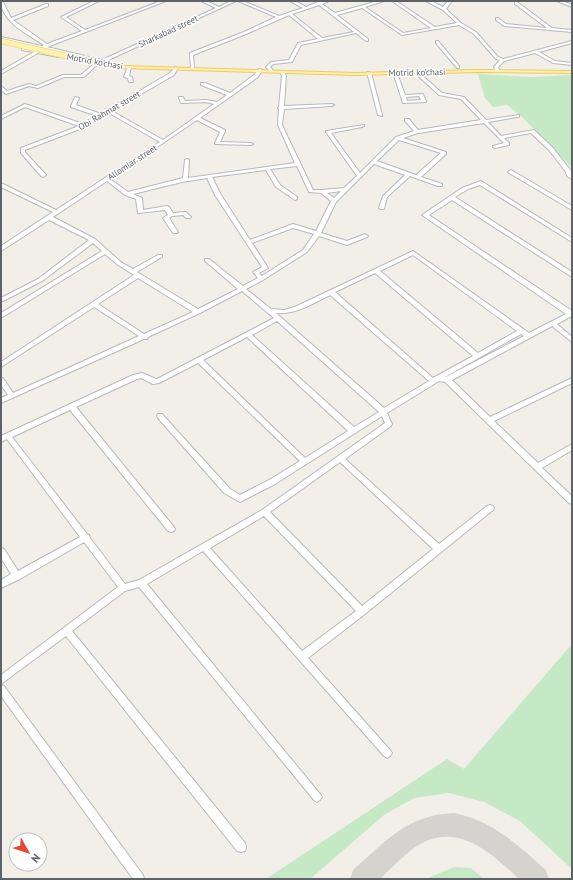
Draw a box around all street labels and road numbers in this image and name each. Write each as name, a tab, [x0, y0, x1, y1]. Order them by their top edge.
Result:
street label: Sharkabad street	[136, 12, 200, 50]
street label: Motrid ko'chasi	[66, 51, 124, 71]
street label: Motrid ko'chasi	[388, 66, 446, 78]
street label: Obi Rahmat street	[76, 88, 142, 132]
street label: Allomlar street	[105, 142, 159, 182]

